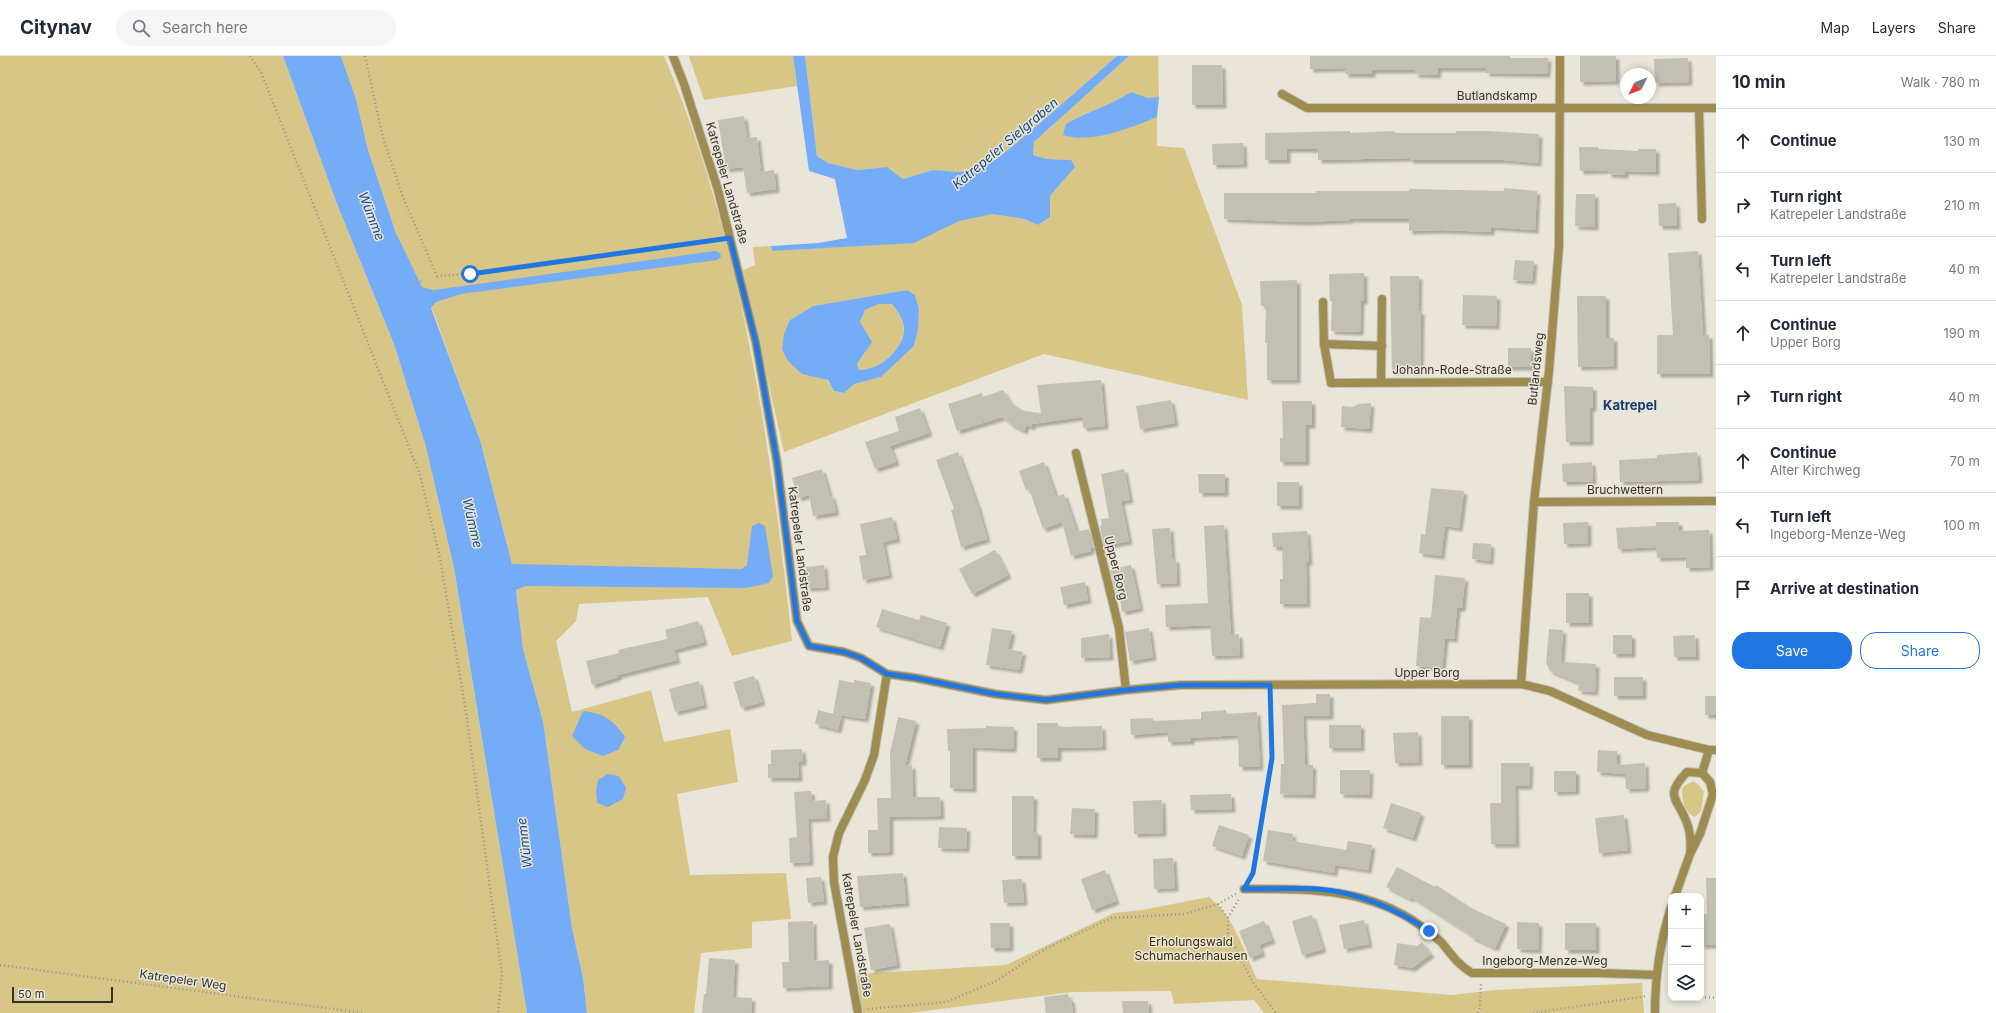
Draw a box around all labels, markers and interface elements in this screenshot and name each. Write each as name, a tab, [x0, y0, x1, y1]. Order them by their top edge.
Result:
search box	[116, 10, 396, 46]
text: Citynav	[20, 16, 92, 39]
icon: search	[130, 17, 152, 39]
text: Search here	[162, 18, 248, 37]
text: Map	[1821, 19, 1850, 36]
text: Layers	[1872, 19, 1916, 36]
text: Share	[1938, 19, 1976, 36]
north arrow	[1620, 68, 1656, 104]
text: 10 min	[1732, 72, 1786, 92]
text: Walk · 780 m	[1901, 74, 1980, 90]
street label: Butlandskamp	[1457, 88, 1537, 103]
water label: Katrepeler Sielgraben	[949, 94, 1061, 192]
street label: Katrepeler Landstraße	[703, 120, 752, 246]
icon: ahead	[1732, 130, 1754, 152]
text: Continue	[1770, 131, 1837, 150]
text: 130 m	[1943, 133, 1980, 149]
text: Turn right	[1770, 187, 1842, 206]
water label: Wümme	[355, 189, 389, 243]
icon: right	[1732, 194, 1754, 216]
text: 210 m	[1944, 197, 1980, 213]
text: Katrepeler Landstraße	[1770, 206, 1907, 222]
text: Turn left	[1770, 251, 1831, 270]
icon: left	[1732, 258, 1754, 280]
text: 40 m	[1948, 261, 1980, 277]
route start	[461, 265, 479, 283]
text: Katrepeler Landstraße	[1770, 270, 1907, 286]
text: Continue	[1770, 315, 1837, 334]
icon: ahead	[1732, 322, 1754, 344]
text: 190 m	[1943, 325, 1980, 341]
street label: Butlandsweg	[1524, 332, 1547, 406]
text: Upper Borg	[1770, 334, 1841, 350]
street label: Johann-Rode-Straße	[1392, 362, 1512, 377]
icon: right	[1732, 386, 1754, 408]
text: Turn right	[1770, 387, 1842, 406]
text: 40 m	[1948, 389, 1980, 405]
district label: Katrepel	[1603, 397, 1657, 413]
text: Continue	[1770, 443, 1837, 462]
icon: ahead	[1732, 450, 1754, 472]
text: 70 m	[1950, 453, 1980, 469]
text: Alter Kirchweg	[1770, 462, 1860, 478]
street label: Bruchwettern	[1587, 482, 1663, 497]
street label: Katrepeler Landstraße	[785, 485, 816, 612]
water label: Wümme	[459, 496, 487, 550]
text: Turn left	[1770, 507, 1831, 526]
icon: left	[1732, 514, 1754, 536]
text: 100 m	[1943, 517, 1980, 533]
text: Ingeborg-Menze-Weg	[1770, 526, 1906, 542]
street label: Upper Borg	[1101, 534, 1132, 601]
icon: arrive	[1732, 578, 1754, 600]
text: Arrive at destination	[1770, 579, 1919, 598]
button: Save	[1732, 632, 1852, 669]
button: Share	[1860, 632, 1980, 669]
street label: Upper Borg	[1394, 665, 1460, 680]
water label: Wümme	[513, 817, 535, 869]
street label: Katrepeler Landstraße	[839, 872, 876, 998]
map controls	[1668, 893, 1704, 1001]
button: +	[1668, 893, 1704, 929]
route end	[1420, 922, 1438, 940]
button: −	[1668, 929, 1704, 965]
park label: Erholungswald Schumacherhausen	[1135, 934, 1248, 963]
street label: Ingeborg-Menze-Weg	[1482, 953, 1608, 968]
button: layers	[1668, 965, 1704, 1001]
street label: Katrepeler Weg	[139, 966, 228, 993]
scale bar	[12, 985, 113, 1004]
text: 50 m	[18, 987, 44, 1001]

